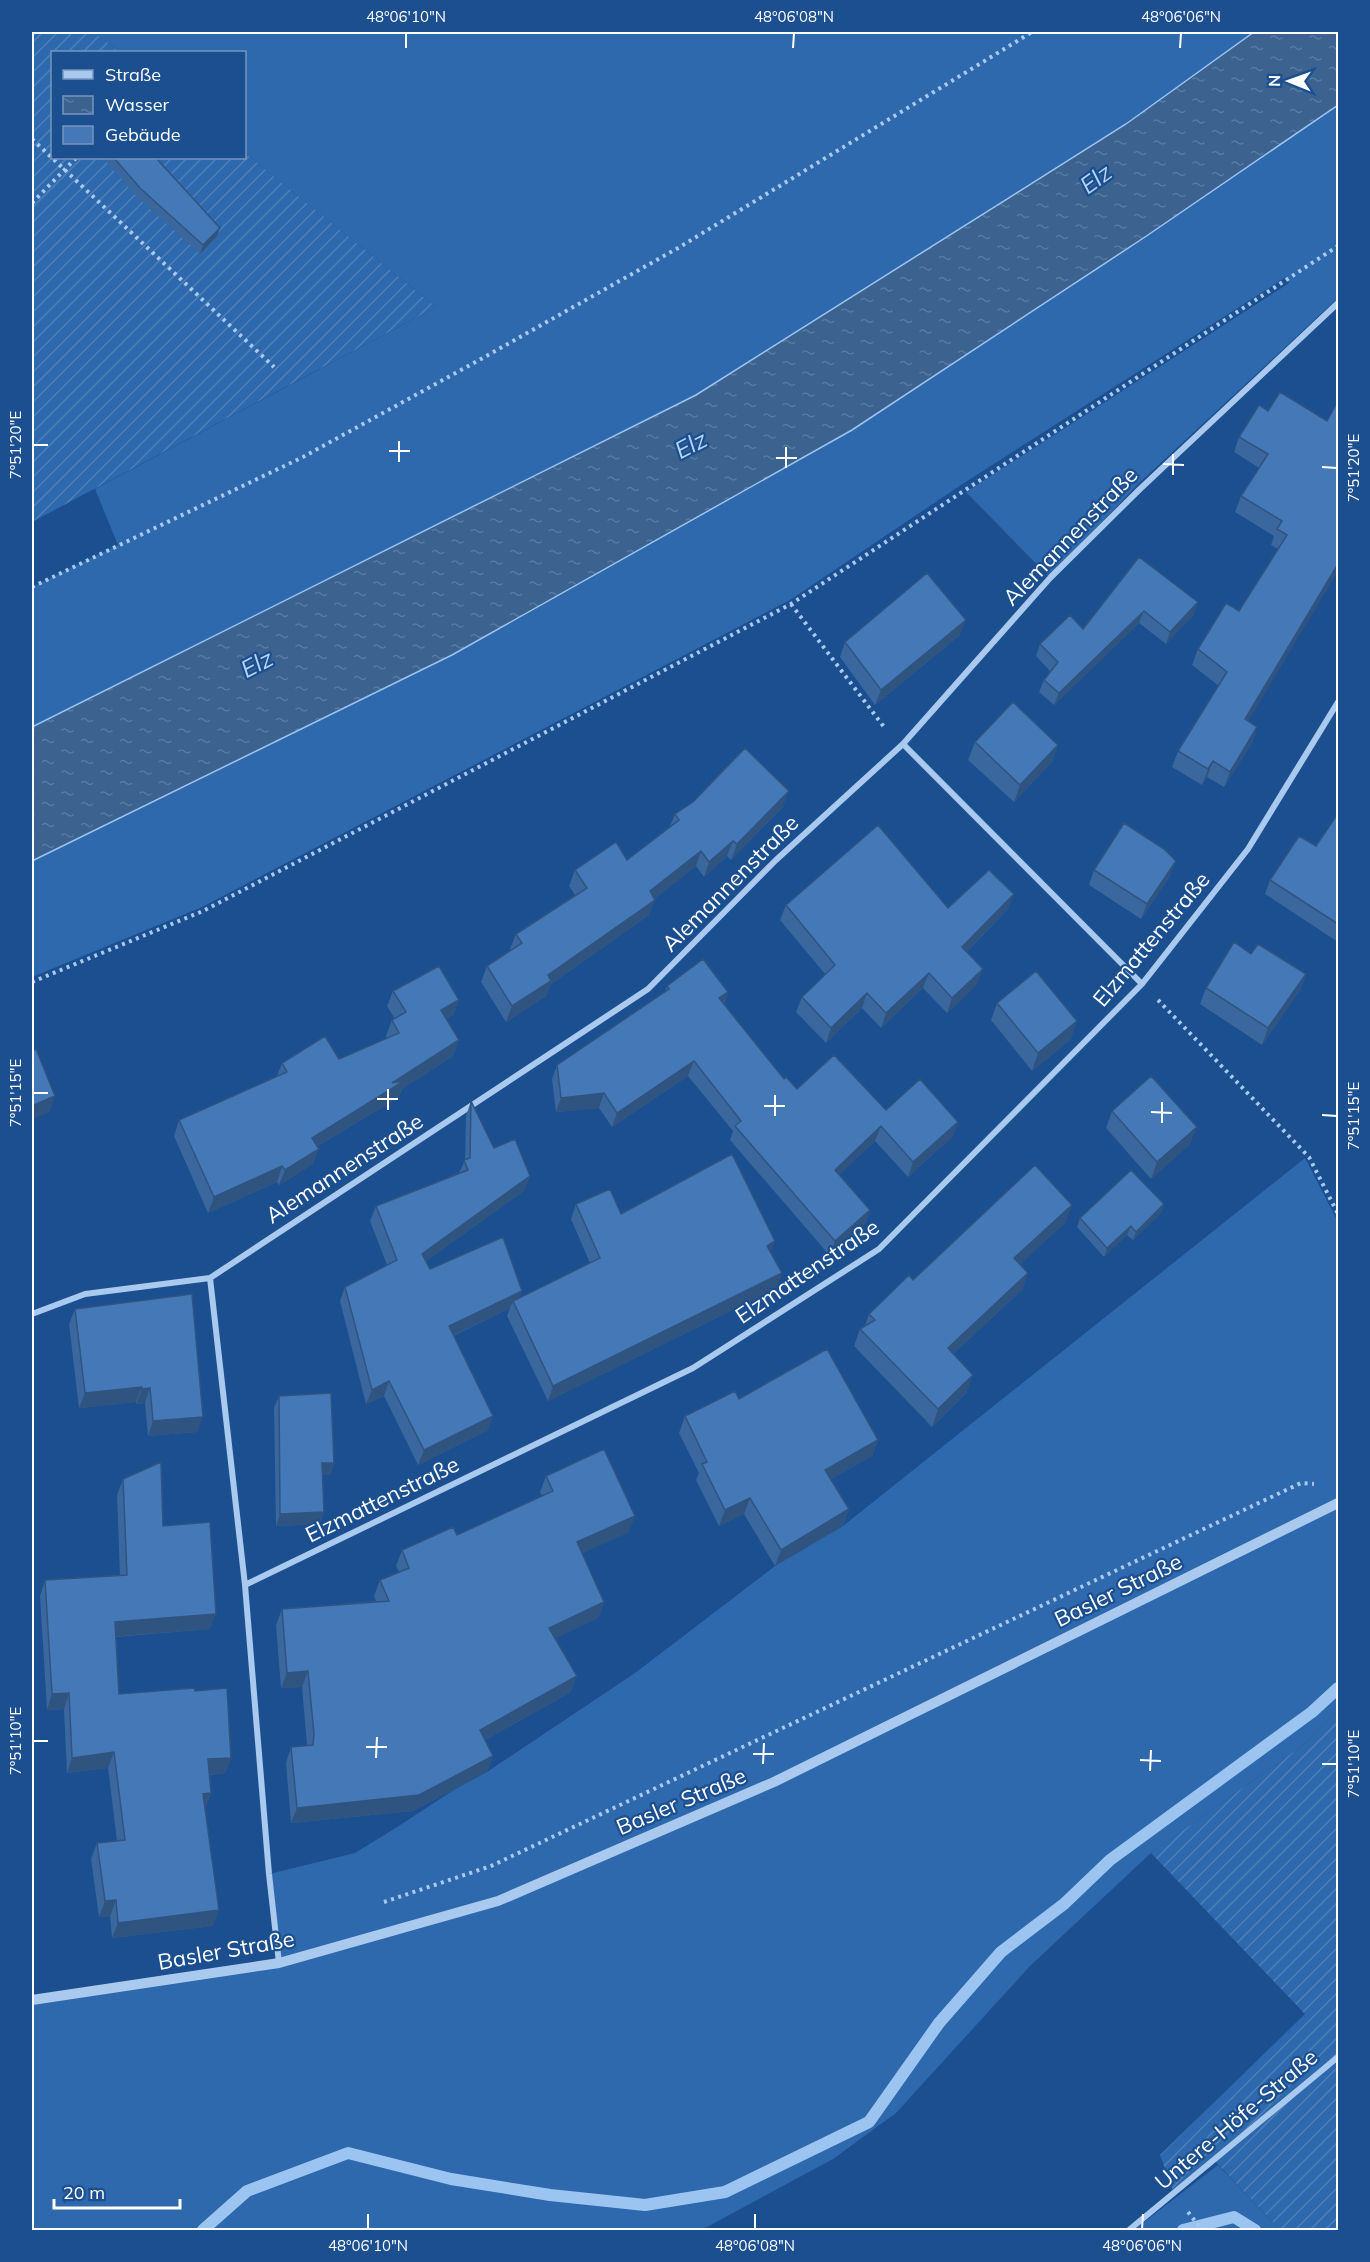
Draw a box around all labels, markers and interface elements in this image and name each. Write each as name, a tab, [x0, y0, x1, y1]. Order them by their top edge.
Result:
text: 48°06'10"N	[366, 7, 446, 26]
text: 48°06'08"N	[754, 7, 834, 26]
text: 48°06'06"N	[1141, 7, 1221, 26]
legend	[51, 51, 246, 159]
north arrow	[1259, 51, 1319, 111]
text: Straße	[105, 63, 161, 86]
text: N	[1264, 75, 1284, 87]
text: Wasser	[105, 93, 169, 116]
text: Gebäude	[105, 123, 181, 146]
water label: Elz	[1074, 156, 1118, 200]
text: 7°51'20"E	[6, 411, 25, 479]
water label: Elz	[669, 423, 712, 465]
text: 7°51'20"E	[1344, 434, 1363, 502]
street label: Alemannenstraße	[997, 461, 1143, 611]
water label: Elz	[235, 642, 278, 684]
street label: Alemannenstraße	[656, 809, 804, 957]
street label: Elzmattenstraße	[1086, 866, 1216, 1012]
text: 7°51'15"E	[6, 1059, 25, 1127]
text: 7°51'15"E	[1344, 1082, 1363, 1150]
street label: Alemannenstraße	[260, 1107, 428, 1229]
street label: Elzmattenstraße	[730, 1213, 884, 1329]
street label: Elzmattenstraße	[301, 1450, 463, 1548]
street label: Basler Straße	[1050, 1547, 1186, 1633]
text: 7°51'10"E	[6, 1707, 25, 1775]
text: 7°51'10"E	[1344, 1730, 1363, 1798]
street label: Basler Straße	[612, 1761, 750, 1841]
street label: Basler Straße	[155, 1924, 297, 1976]
street label: Untere-Höfe-Straße	[1149, 2043, 1323, 2195]
scale bar	[54, 2172, 180, 2210]
text: 20 m	[63, 2181, 105, 2204]
text: 48°06'10"N	[328, 2236, 408, 2255]
text: 48°06'08"N	[715, 2236, 795, 2255]
text: 48°06'06"N	[1102, 2236, 1182, 2255]

